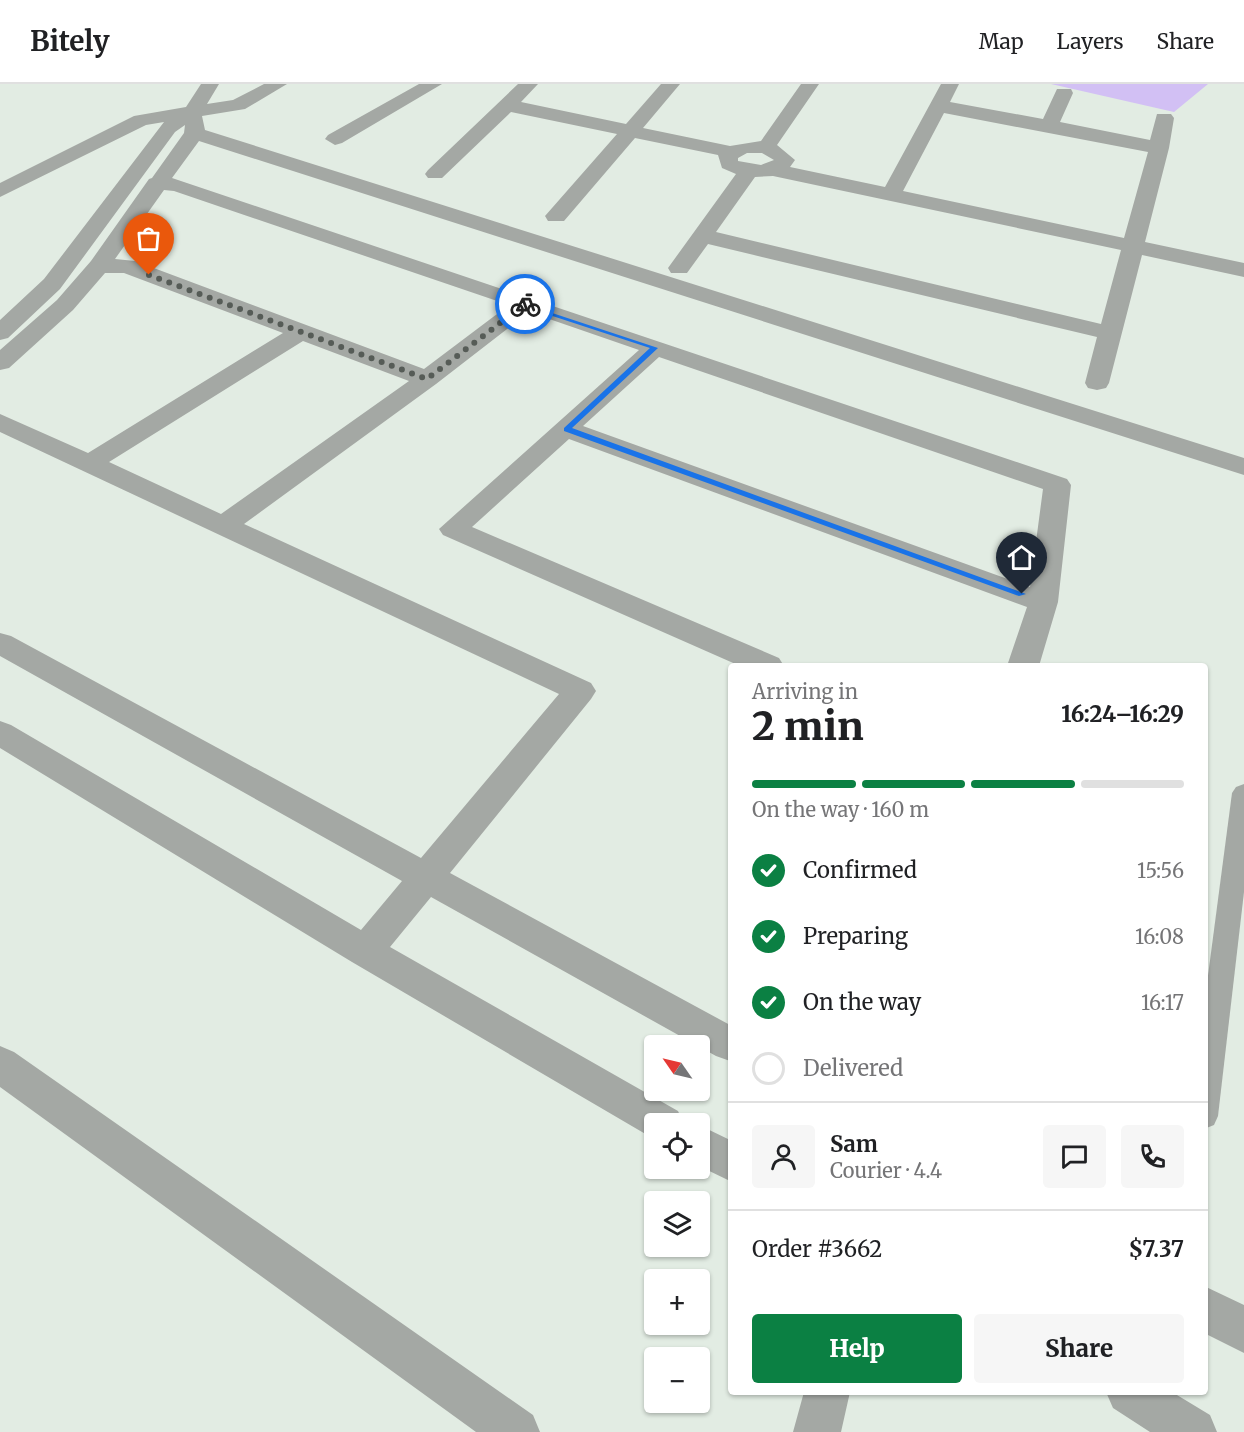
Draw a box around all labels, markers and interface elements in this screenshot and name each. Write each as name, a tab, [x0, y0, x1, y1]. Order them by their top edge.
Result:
text: Bitely	[30, 23, 110, 59]
text: Map	[979, 28, 1024, 55]
text: Layers	[1057, 28, 1124, 55]
text: Share	[1157, 28, 1214, 55]
pin	[123, 213, 174, 275]
icon: bag	[132, 222, 165, 255]
courier	[495, 274, 555, 334]
icon: bike	[509, 288, 542, 321]
pin	[996, 532, 1047, 594]
icon: home	[1005, 541, 1038, 574]
text: Arriving in	[752, 679, 858, 704]
text: 16:24–16:29	[1061, 700, 1184, 728]
text: 2 min	[752, 702, 864, 751]
text: On the way · 160 m	[752, 797, 929, 822]
icon: check	[752, 854, 785, 887]
text: Confirmed	[803, 856, 917, 884]
text: 15:56	[1137, 858, 1184, 883]
icon: check	[752, 920, 785, 953]
text: Preparing	[803, 922, 908, 950]
text: 16:08	[1135, 924, 1184, 949]
icon: check	[752, 986, 785, 1019]
text: On the way	[803, 988, 921, 1016]
text: 16:17	[1141, 990, 1184, 1015]
north arrow	[644, 1035, 710, 1101]
map controls	[644, 1035, 710, 1413]
text: Delivered	[803, 1054, 903, 1082]
button: locate	[644, 1113, 710, 1179]
button: person	[752, 1125, 815, 1188]
button: chat	[1043, 1125, 1106, 1188]
button: phone	[1121, 1125, 1184, 1188]
text: Sam	[830, 1130, 878, 1158]
text: Courier · 4.4	[830, 1158, 942, 1183]
button: layers	[644, 1191, 710, 1257]
text: Order #3662	[752, 1235, 882, 1263]
text: $7.37	[1128, 1235, 1184, 1263]
button: +	[644, 1269, 710, 1335]
button: Help	[752, 1314, 962, 1383]
button: Share	[974, 1314, 1184, 1383]
button: −	[644, 1347, 710, 1413]

